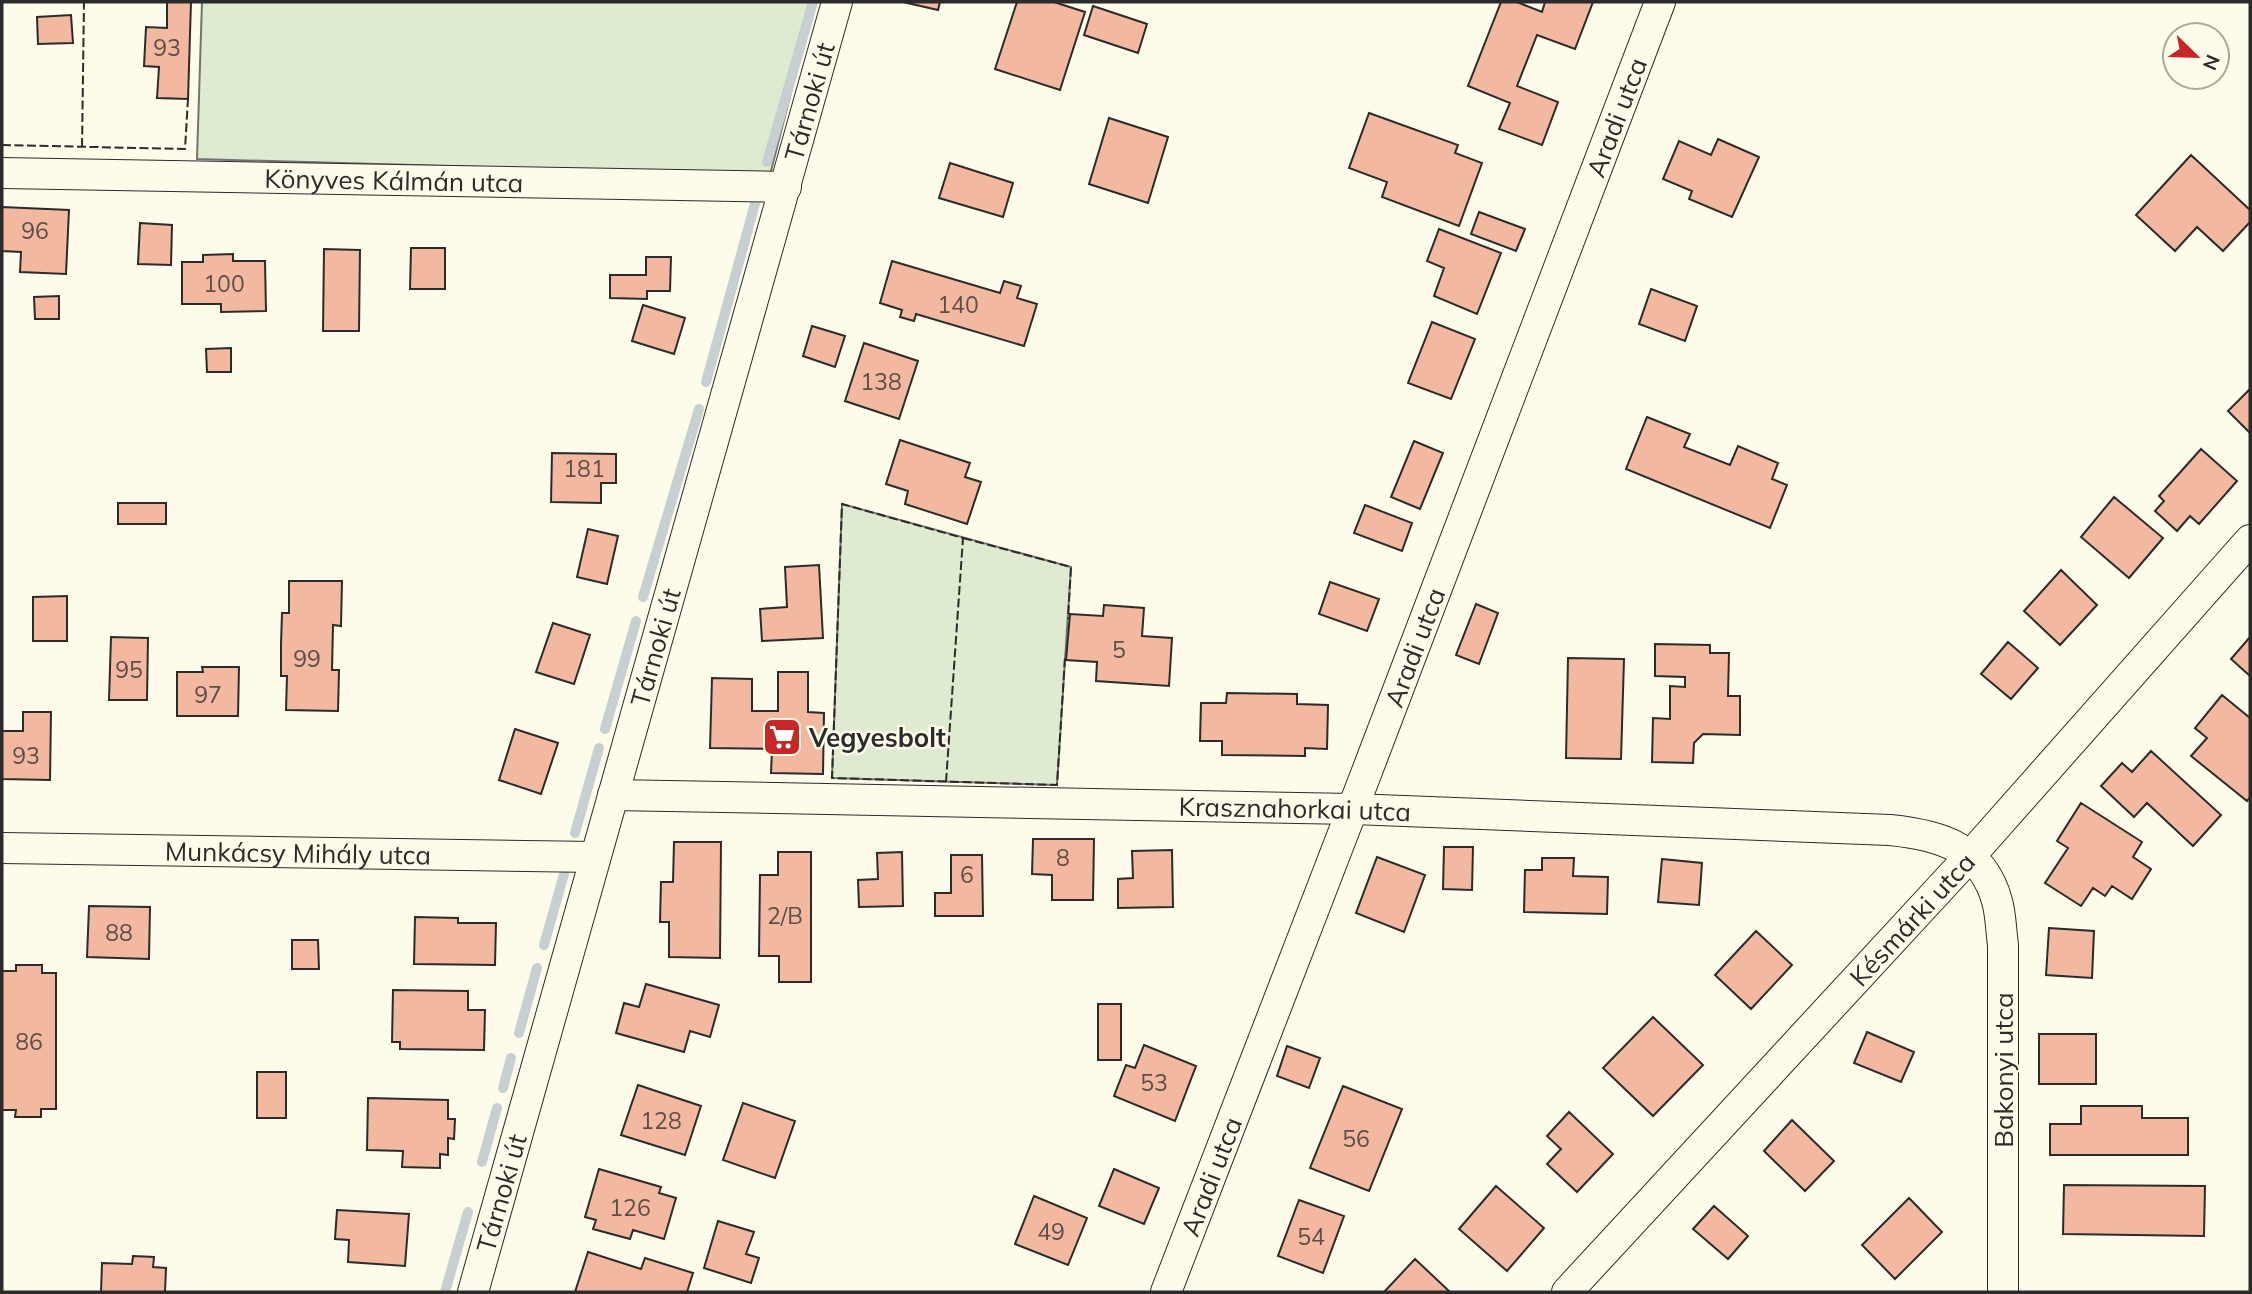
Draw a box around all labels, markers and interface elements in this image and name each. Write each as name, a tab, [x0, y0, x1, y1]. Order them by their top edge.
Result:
north arrow	[2161, 21, 2231, 91]
house number: 93	[153, 33, 181, 62]
street label: Tárnoki út	[777, 39, 841, 164]
text: N	[2198, 51, 2225, 74]
street label: Aradi utca	[1578, 53, 1654, 182]
street label: Könyves Kálmán utca	[264, 161, 524, 199]
house number: 96	[21, 216, 49, 245]
house number: 100	[203, 269, 245, 298]
house number: 140	[937, 290, 979, 319]
house number: 138	[860, 367, 902, 396]
house number: 181	[563, 454, 605, 483]
street label: Aradi utca	[1377, 583, 1452, 711]
street label: Tárnoki út	[623, 584, 687, 710]
house number: 5	[1112, 635, 1126, 664]
house number: 99	[293, 644, 321, 673]
house number: 95	[115, 655, 143, 684]
house number: 97	[194, 680, 222, 709]
supermarket icon: Vegyesbolt	[761, 716, 803, 758]
place label: Vegyesbolt	[808, 721, 946, 754]
house number: 93	[12, 741, 40, 770]
street label: Krasznahorkai utca	[1178, 789, 1412, 828]
street label: Munkácsy Mihály utca	[165, 834, 431, 871]
house number: 8	[1056, 843, 1070, 872]
street label: Késmárki utca	[1842, 845, 1982, 993]
house number: 6	[960, 860, 974, 889]
house number: 2/B	[767, 901, 803, 930]
house number: 88	[105, 918, 133, 947]
street label: Bakonyi utca	[1987, 992, 2020, 1148]
house number: 86	[15, 1027, 43, 1056]
house number: 53	[1140, 1068, 1168, 1097]
house number: 128	[640, 1106, 682, 1135]
street label: Aradi utca	[1173, 1112, 1249, 1241]
house number: 56	[1342, 1124, 1370, 1153]
street label: Tárnoki út	[469, 1130, 533, 1256]
house number: 126	[609, 1193, 651, 1222]
house number: 49	[1037, 1217, 1065, 1246]
house number: 54	[1297, 1222, 1325, 1251]

